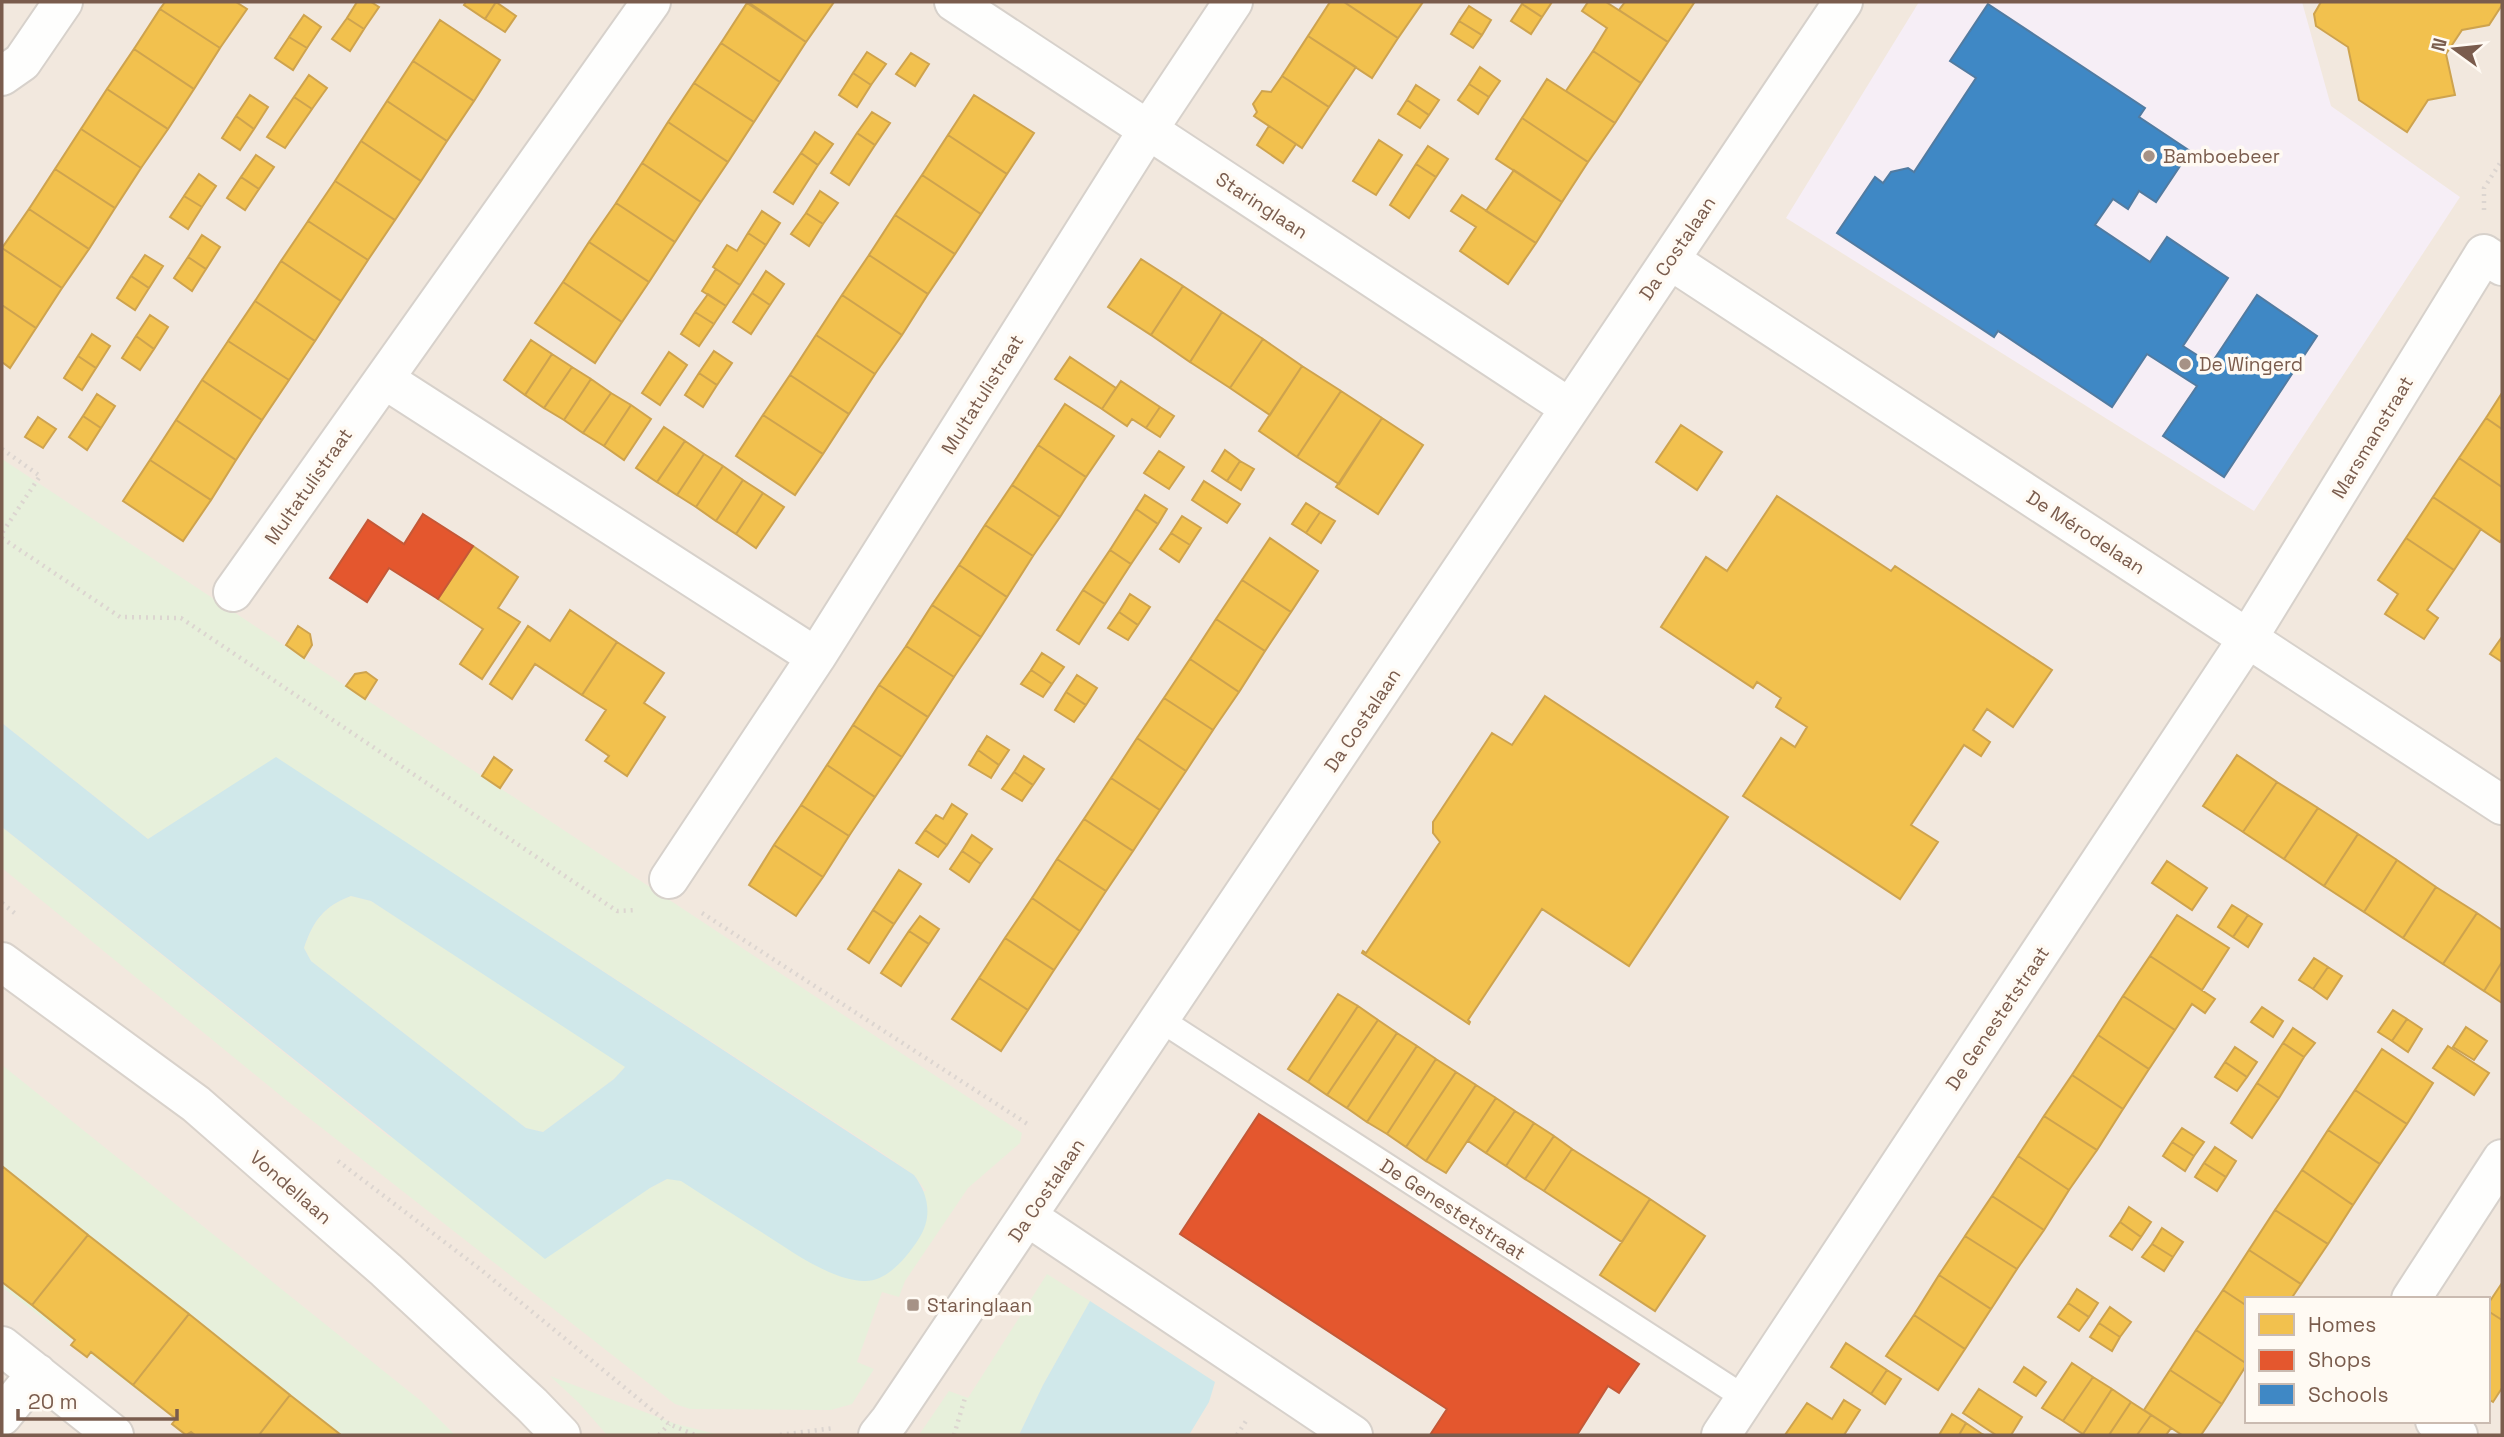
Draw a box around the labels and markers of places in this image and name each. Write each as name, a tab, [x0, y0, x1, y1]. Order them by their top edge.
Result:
place label: Bamboebeer	[2163, 144, 2280, 169]
marker: Bamboebeer	[2141, 148, 2157, 164]
place label: De Wingerd	[2199, 352, 2303, 377]
marker: De Wingerd	[2177, 356, 2193, 372]
place label: Staringlaan	[927, 1293, 1032, 1318]
marker: Staringlaan	[905, 1297, 921, 1313]

